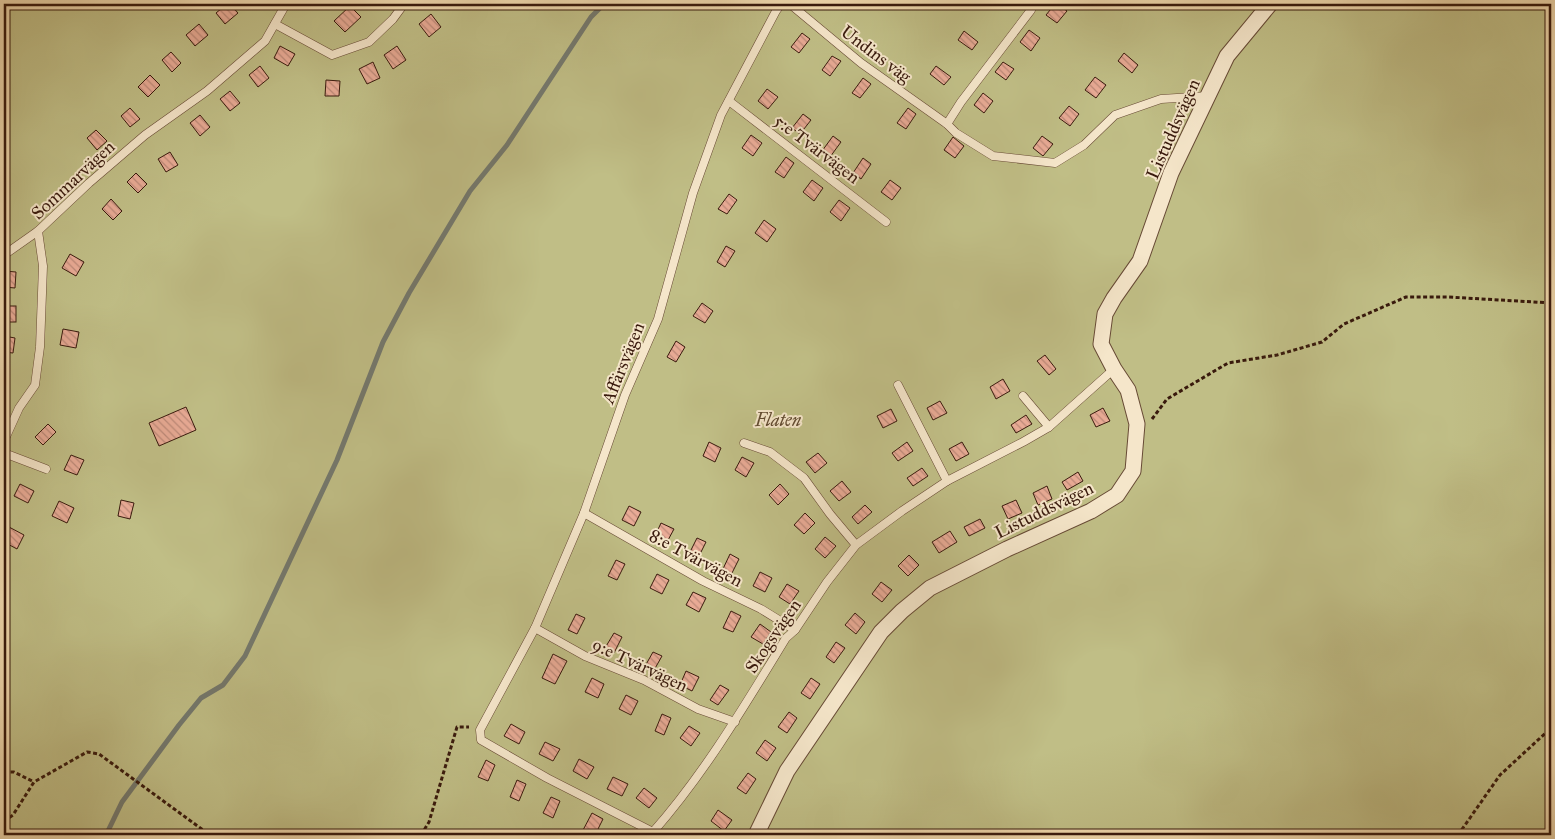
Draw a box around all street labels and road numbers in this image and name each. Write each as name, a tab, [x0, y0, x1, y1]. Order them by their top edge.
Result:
street label: Undins väg	[836, 20, 916, 89]
street label: Listuddsvägen	[1141, 75, 1206, 183]
street label: 5:e Tvärvägen	[769, 110, 864, 189]
street label: Sommarvägen	[27, 136, 120, 225]
street label: Affärsvägen	[596, 319, 650, 408]
street label: Listuddsvägen	[991, 476, 1098, 544]
street label: 8:e Tvärvägen	[645, 524, 747, 593]
street label: Skogsvägen	[740, 595, 807, 678]
street label: 9:e Tvärvägen	[588, 633, 692, 698]

